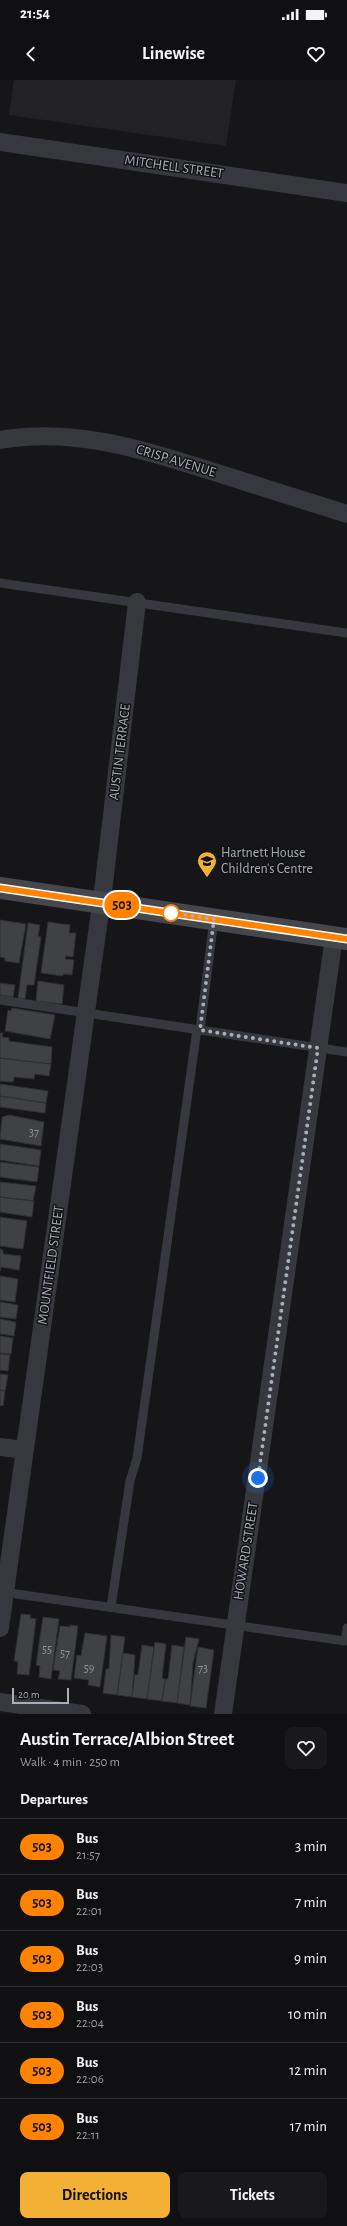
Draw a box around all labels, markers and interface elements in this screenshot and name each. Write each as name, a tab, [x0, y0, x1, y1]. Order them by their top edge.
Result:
text: 21:54	[20, 6, 50, 21]
icon: back	[20, 43, 42, 65]
icon: heart	[305, 43, 327, 65]
text: Linewise	[142, 45, 205, 63]
street label: MITCHELL STREET	[124, 153, 225, 181]
street label: CRISP AVENUE	[134, 442, 218, 480]
street label: AUSTIN TERRACE	[107, 703, 133, 801]
place label: Hartnett House Children's Centre	[221, 846, 313, 876]
school or university icon: Hartnett House Children's Centre	[196, 850, 218, 878]
line badge: 503	[99, 892, 145, 918]
text: 503	[112, 898, 132, 912]
unlabelled marker	[162, 904, 180, 922]
house number: 37	[29, 1126, 39, 1138]
street label: MOUNTFIELD STREET	[36, 1204, 66, 1325]
your location	[248, 1468, 268, 1488]
street label: HOWARD STREET	[231, 1501, 261, 1601]
house number: 55	[42, 1643, 52, 1655]
house number: 57	[60, 1647, 70, 1659]
house number: 59	[84, 1662, 95, 1674]
house number: 73	[198, 1662, 208, 1674]
scale bar	[12, 1686, 69, 1705]
text: 20 m	[18, 1689, 39, 1700]
button: heart	[285, 1727, 327, 1769]
text: Austin Terrace/Albion Street	[20, 1730, 234, 1749]
text: Walk · 4 min · 250 m	[20, 1756, 120, 1769]
text: Departures	[20, 1792, 88, 1807]
text: Bus	[76, 1831, 98, 1846]
text: 3 min	[295, 1839, 327, 1854]
text: 503	[32, 1840, 52, 1854]
text: 21:57	[76, 1849, 100, 1862]
text: Bus	[76, 1887, 98, 1902]
text: 7 min	[295, 1895, 327, 1910]
text: 503	[32, 1896, 52, 1910]
text: 22:01	[76, 1905, 102, 1918]
text: Bus	[76, 1943, 98, 1958]
text: 9 min	[294, 1951, 327, 1966]
text: 503	[32, 1952, 52, 1966]
text: 22:03	[76, 1961, 103, 1974]
text: Bus	[76, 1999, 98, 2014]
text: 10 min	[288, 2007, 327, 2022]
text: 503	[32, 2008, 52, 2022]
text: 22:04	[76, 2017, 104, 2030]
text: Bus	[76, 2055, 98, 2070]
text: 12 min	[289, 2063, 327, 2078]
text: 503	[32, 2064, 52, 2078]
text: 22:06	[76, 2073, 104, 2086]
text: Bus	[76, 2111, 98, 2126]
text: 17 min	[290, 2119, 327, 2134]
text: 503	[32, 2120, 52, 2134]
text: 22:11	[76, 2129, 100, 2142]
button: Directions	[20, 2172, 170, 2218]
button: Tickets	[178, 2172, 327, 2218]

